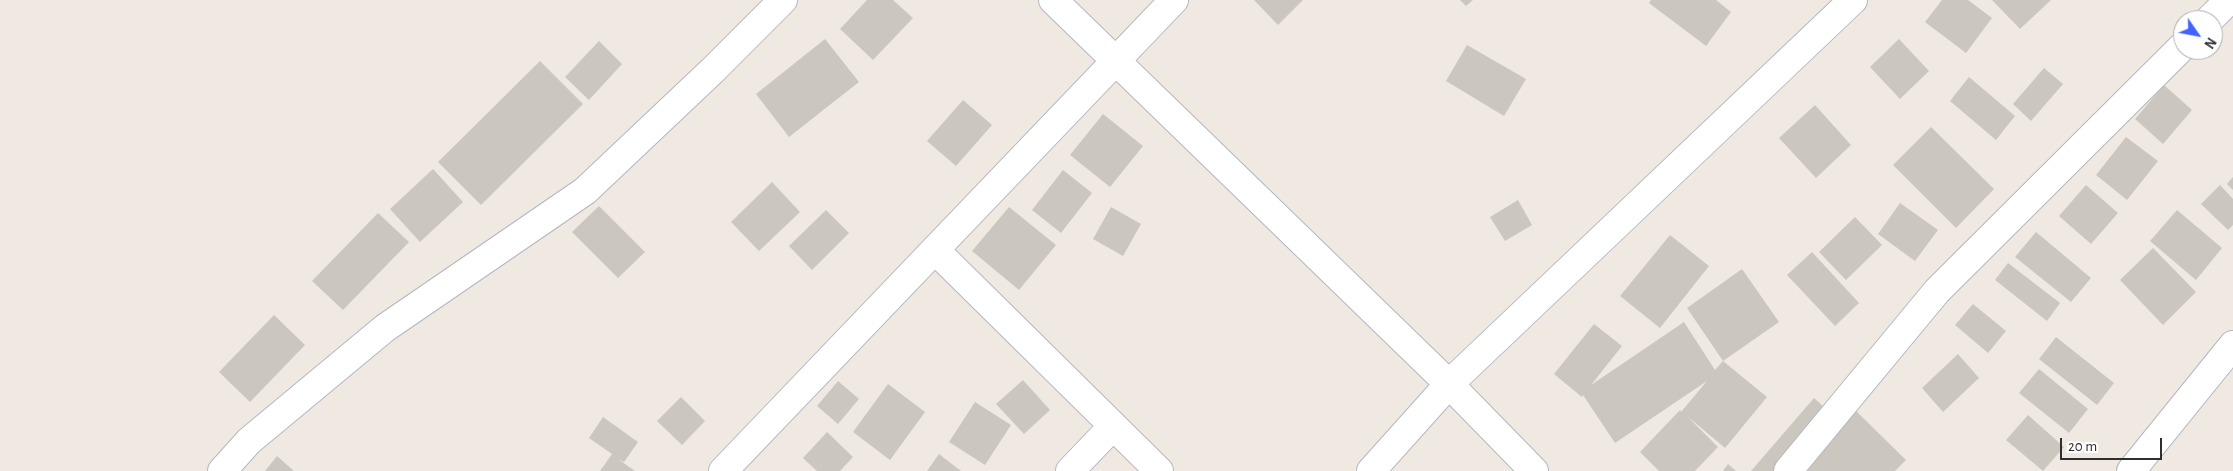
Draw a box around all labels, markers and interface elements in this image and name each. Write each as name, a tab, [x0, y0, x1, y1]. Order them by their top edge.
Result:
north arrow	[2173, 10, 2223, 60]
text: N	[2201, 35, 2218, 51]
scale bar	[2063, 428, 2166, 460]
text: 20 m	[2068, 439, 2097, 454]

